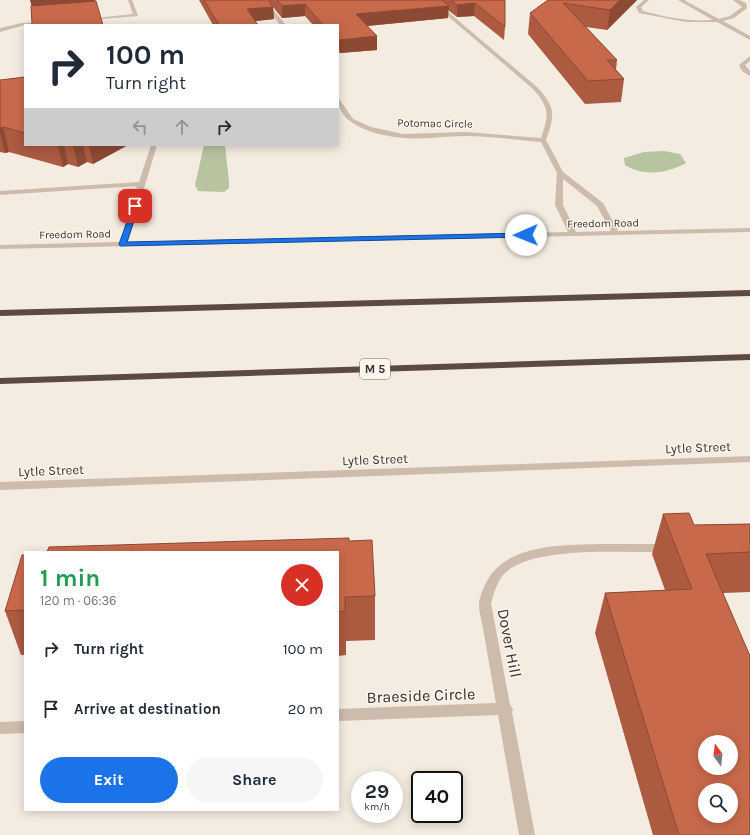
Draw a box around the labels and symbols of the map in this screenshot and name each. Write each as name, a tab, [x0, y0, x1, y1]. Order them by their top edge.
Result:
street label: Potomac Circle	[397, 116, 473, 131]
pin	[118, 189, 152, 223]
position arrow	[505, 214, 547, 256]
street label: Freedom Road	[567, 216, 639, 231]
street label: Freedom Road	[39, 227, 111, 242]
road number: M 5	[360, 359, 390, 379]
street label: Lytle Street	[665, 439, 731, 456]
street label: Lytle Street	[342, 451, 408, 468]
street label: Lytle Street	[18, 462, 84, 479]
street label: Dover Hill	[494, 607, 525, 679]
street label: Braeside Circle	[366, 684, 476, 707]
north arrow	[698, 735, 738, 775]
speed limit sign: 40	[411, 771, 463, 823]

